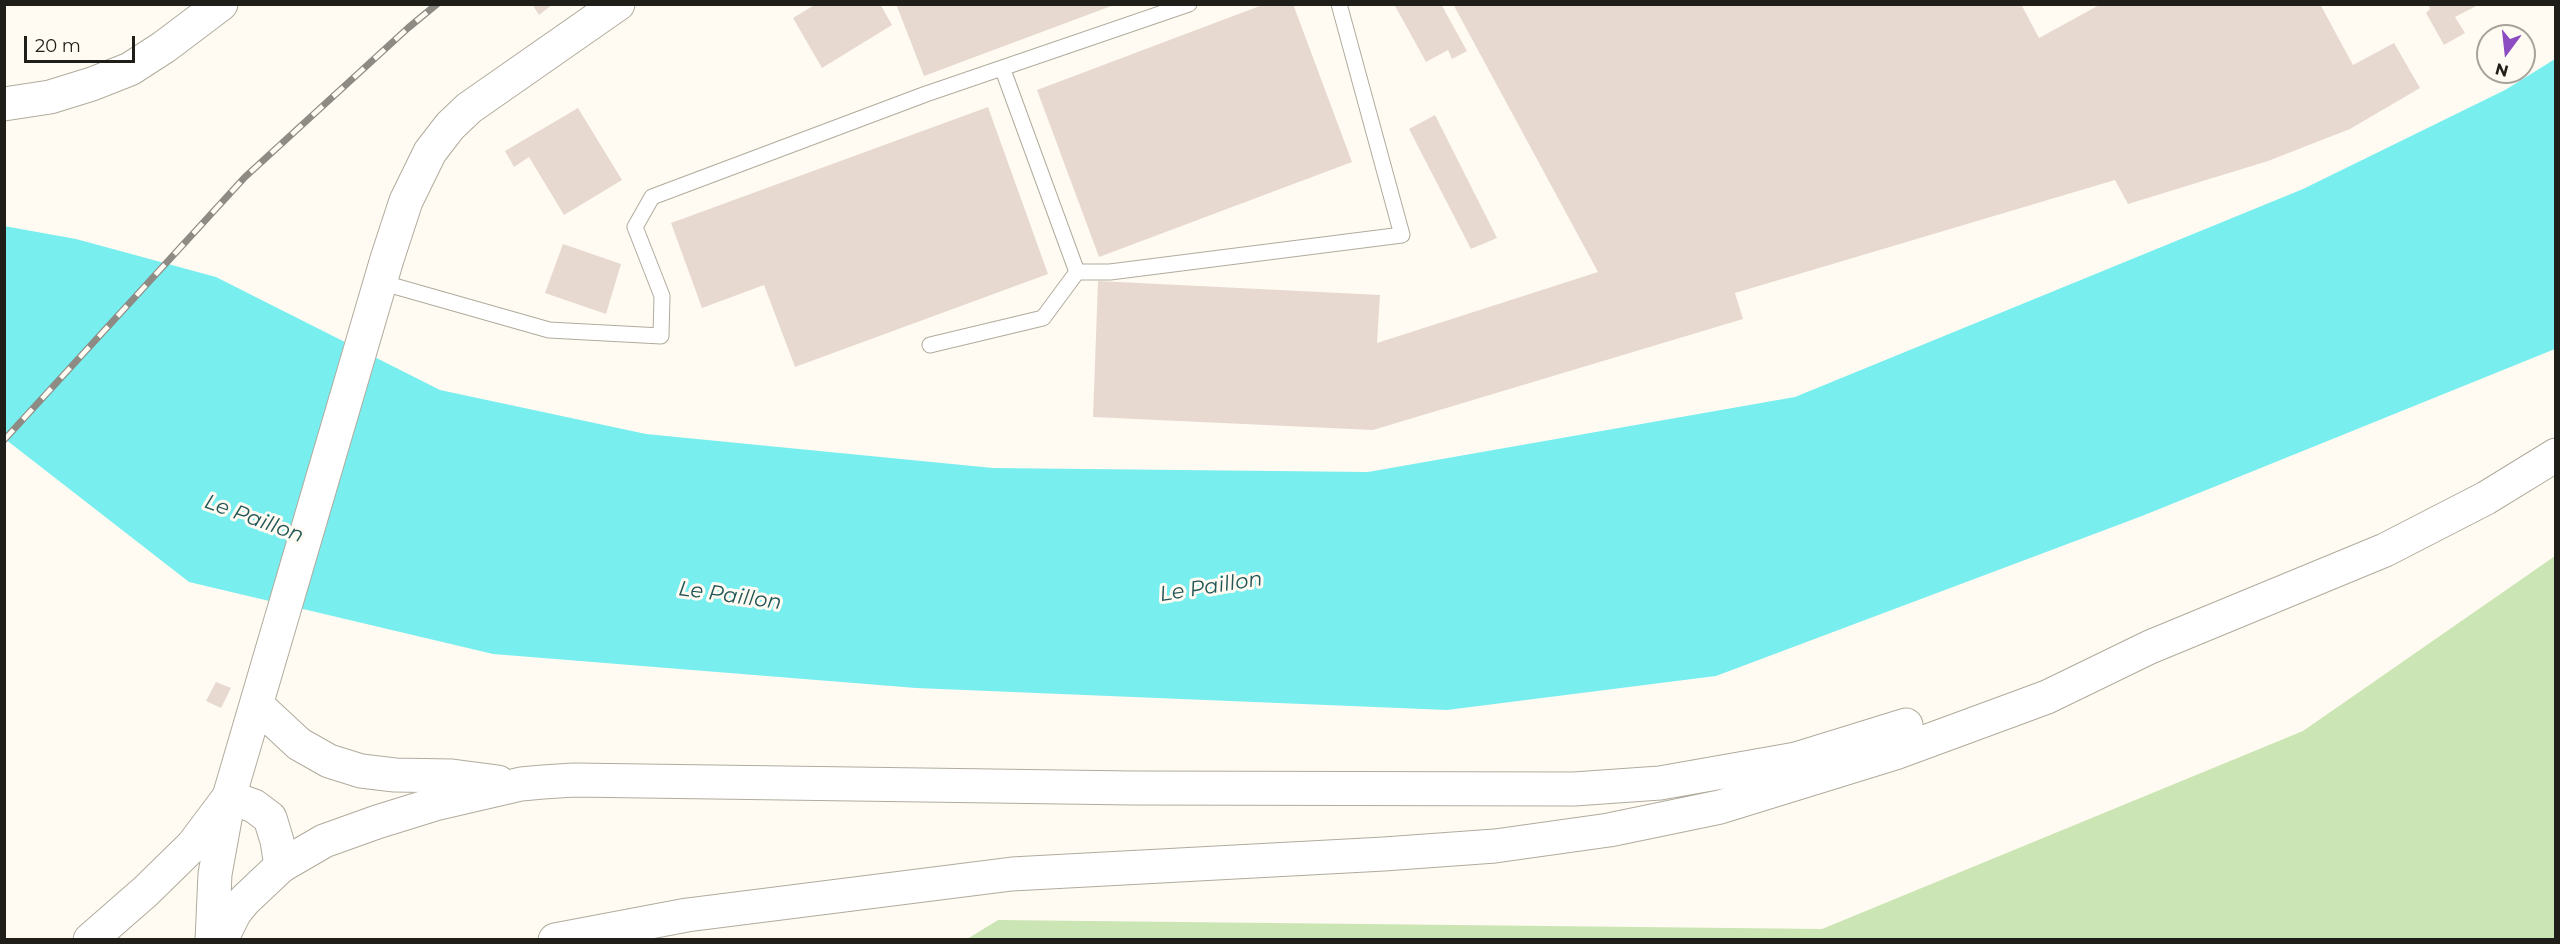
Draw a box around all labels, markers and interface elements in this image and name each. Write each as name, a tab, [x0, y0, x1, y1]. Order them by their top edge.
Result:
scale bar	[27, 24, 138, 62]
north arrow	[2476, 24, 2536, 84]
text: 20 m	[35, 35, 81, 57]
text: N	[2493, 59, 2510, 81]
water label: Le Paillon	[201, 489, 307, 549]
water label: Le Paillon	[1158, 566, 1264, 608]
water label: Le Paillon	[677, 576, 783, 616]

